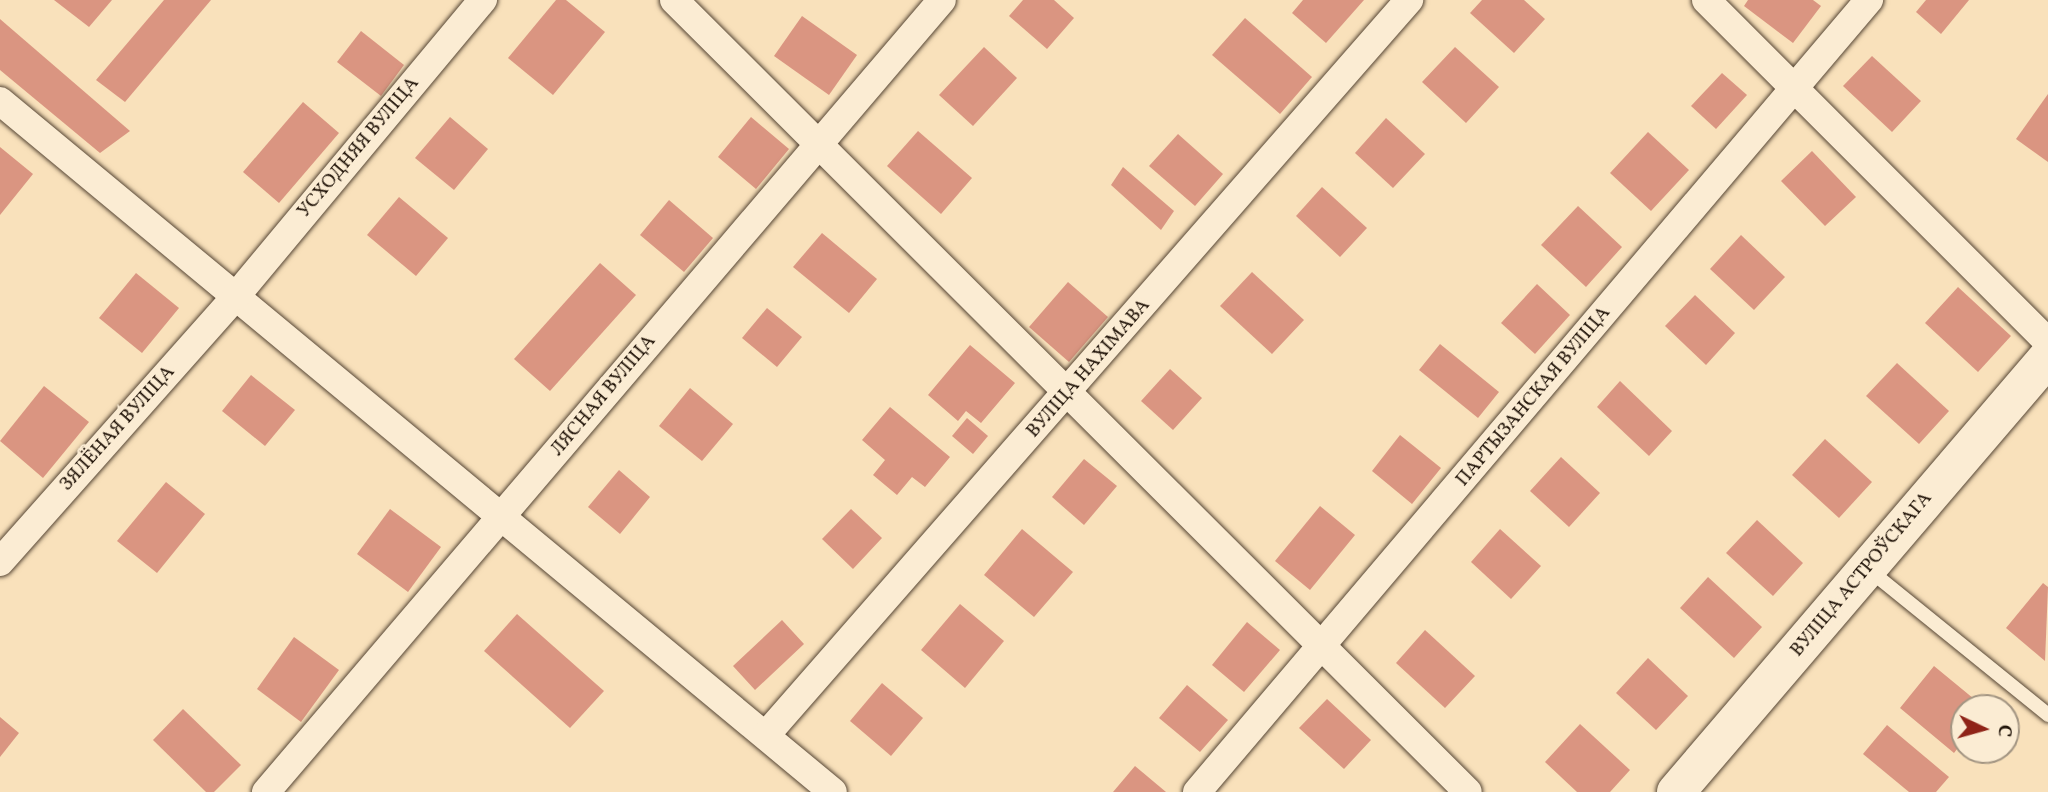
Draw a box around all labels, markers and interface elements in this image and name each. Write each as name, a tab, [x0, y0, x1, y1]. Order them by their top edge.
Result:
street label: УСХОДНЯЯ ВУЛІЦА	[293, 73, 425, 223]
street label: ВУЛІЦА НАХІМАВА	[1022, 295, 1156, 443]
street label: ПАРТЫЗАНСКАЯ ВУЛІЦА	[1452, 302, 1616, 492]
street label: ЛЯСНАЯ ВУЛІЦА	[547, 331, 661, 461]
street label: ЗЯЛЁНАЯ ВУЛІЦА	[56, 362, 180, 496]
street label: ВУЛІЦА АСТРОЎСКАГА	[1786, 488, 1938, 662]
north arrow	[1950, 694, 2020, 764]
text: С	[1990, 723, 2017, 738]

